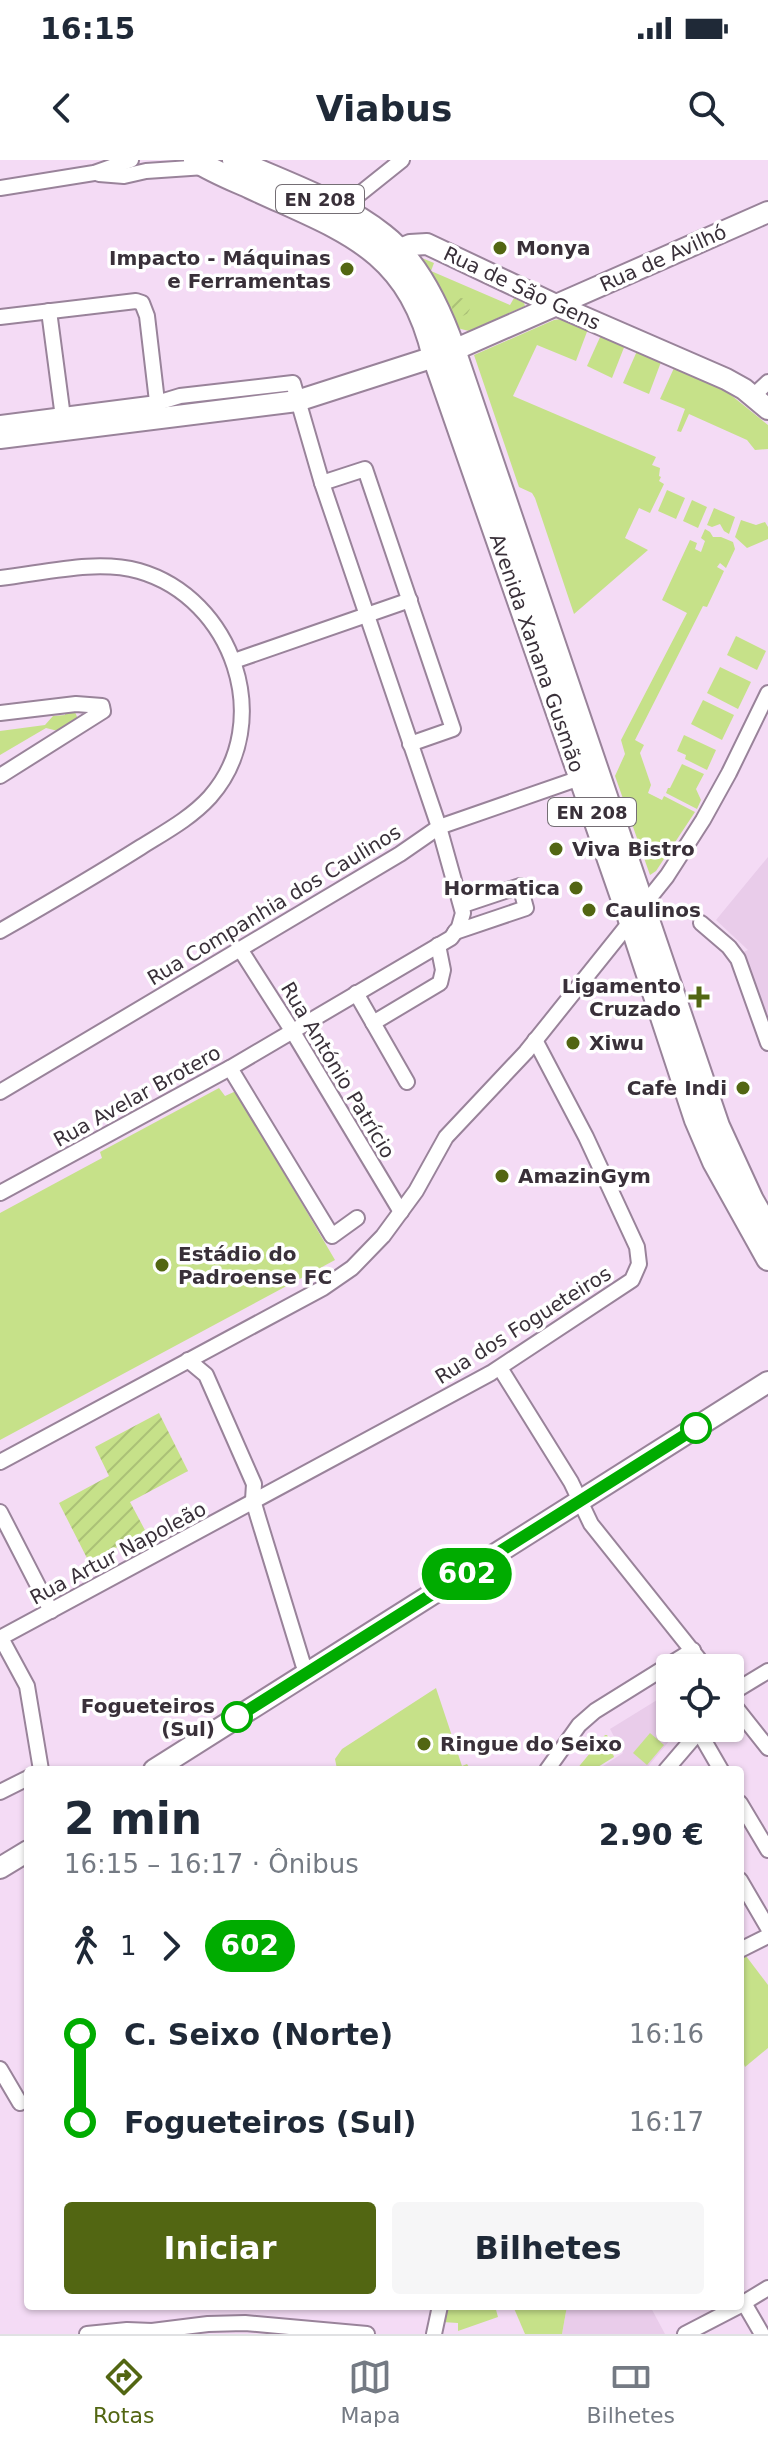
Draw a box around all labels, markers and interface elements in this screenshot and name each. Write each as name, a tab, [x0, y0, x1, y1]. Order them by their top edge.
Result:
text: 16:15	[40, 11, 136, 46]
icon: back	[40, 86, 84, 130]
icon: search	[684, 86, 728, 130]
text: Viabus	[316, 88, 452, 129]
road number: EN 208	[276, 185, 364, 213]
street label: Rua de Avilhó	[596, 219, 730, 297]
place label: Monya	[516, 236, 590, 260]
marker: Monya	[491, 239, 509, 257]
street label: Rua de São Gens	[440, 241, 604, 335]
place label: Impacto - Máquinas e Ferramentas	[109, 246, 331, 293]
marker: Impacto - Máquinas e Ferramentas	[338, 260, 356, 278]
street label: Avenida Xanana Gusmão	[485, 530, 589, 776]
road number: EN 208	[548, 798, 636, 826]
street label: Rua Companhia dos Caulinos	[143, 820, 405, 990]
place label: Viva Bistro	[572, 837, 695, 861]
marker: Viva Bistro	[547, 840, 565, 858]
place label: Hormatica	[444, 876, 560, 900]
marker: Hormatica	[567, 879, 585, 897]
place label: Caulinos	[605, 898, 701, 922]
marker: Caulinos	[580, 901, 598, 919]
place label: Ligamento Cruzado	[562, 974, 681, 1021]
street label: Rua António Patrício	[276, 978, 400, 1162]
marker: Ligamento Cruzado	[688, 986, 710, 1008]
place label: Xiwu	[589, 1031, 644, 1055]
marker: Xiwu	[564, 1034, 582, 1052]
street label: Rua Avelar Brotero	[49, 1040, 225, 1152]
place label: Cafe Indi	[627, 1076, 727, 1100]
marker: Cafe Indi	[734, 1079, 752, 1097]
place label: AmazinGym	[518, 1164, 651, 1188]
marker: AmazinGym	[493, 1167, 511, 1185]
place label: Estádio do Padroense FC	[178, 1242, 332, 1289]
marker: Estádio do Padroense FC	[153, 1256, 171, 1274]
street label: Rua dos Fogueteiros	[431, 1261, 615, 1389]
unlabelled marker	[681, 1413, 711, 1443]
street label: Rua Artur Napoleão	[26, 1496, 210, 1610]
line badge: 602	[421, 1548, 513, 1600]
text: 602	[438, 1557, 496, 1590]
map controls	[656, 1654, 744, 1742]
button: locate	[656, 1654, 744, 1742]
place label: Fogueteiros (Sul)	[81, 1694, 215, 1741]
marker: Fogueteiros (Sul)	[222, 1702, 252, 1732]
place label: Ringue do Seixo	[440, 1732, 622, 1756]
marker: Ringue do Seixo	[415, 1735, 433, 1753]
text: 2 min	[64, 1793, 202, 1844]
text: 2.90 €	[599, 1817, 704, 1852]
text: 16:15 – 16:17 · Ônibus	[64, 1849, 359, 1879]
icon: walk	[64, 1924, 108, 1968]
icon: forward	[149, 1924, 193, 1968]
text: 602	[221, 1929, 279, 1962]
text: 1	[120, 1931, 137, 1961]
text: C. Seixo (Norte)	[124, 2017, 393, 2052]
text: 16:16	[629, 2019, 704, 2049]
text: Fogueteiros (Sul)	[124, 2105, 416, 2140]
text: 16:17	[629, 2107, 704, 2137]
button: Iniciar	[64, 2202, 376, 2294]
button: Bilhetes	[392, 2202, 704, 2294]
tab: Rotas	[93, 2355, 154, 2428]
tab: Mapa	[340, 2355, 400, 2428]
tab: Bilhetes	[587, 2355, 675, 2428]

